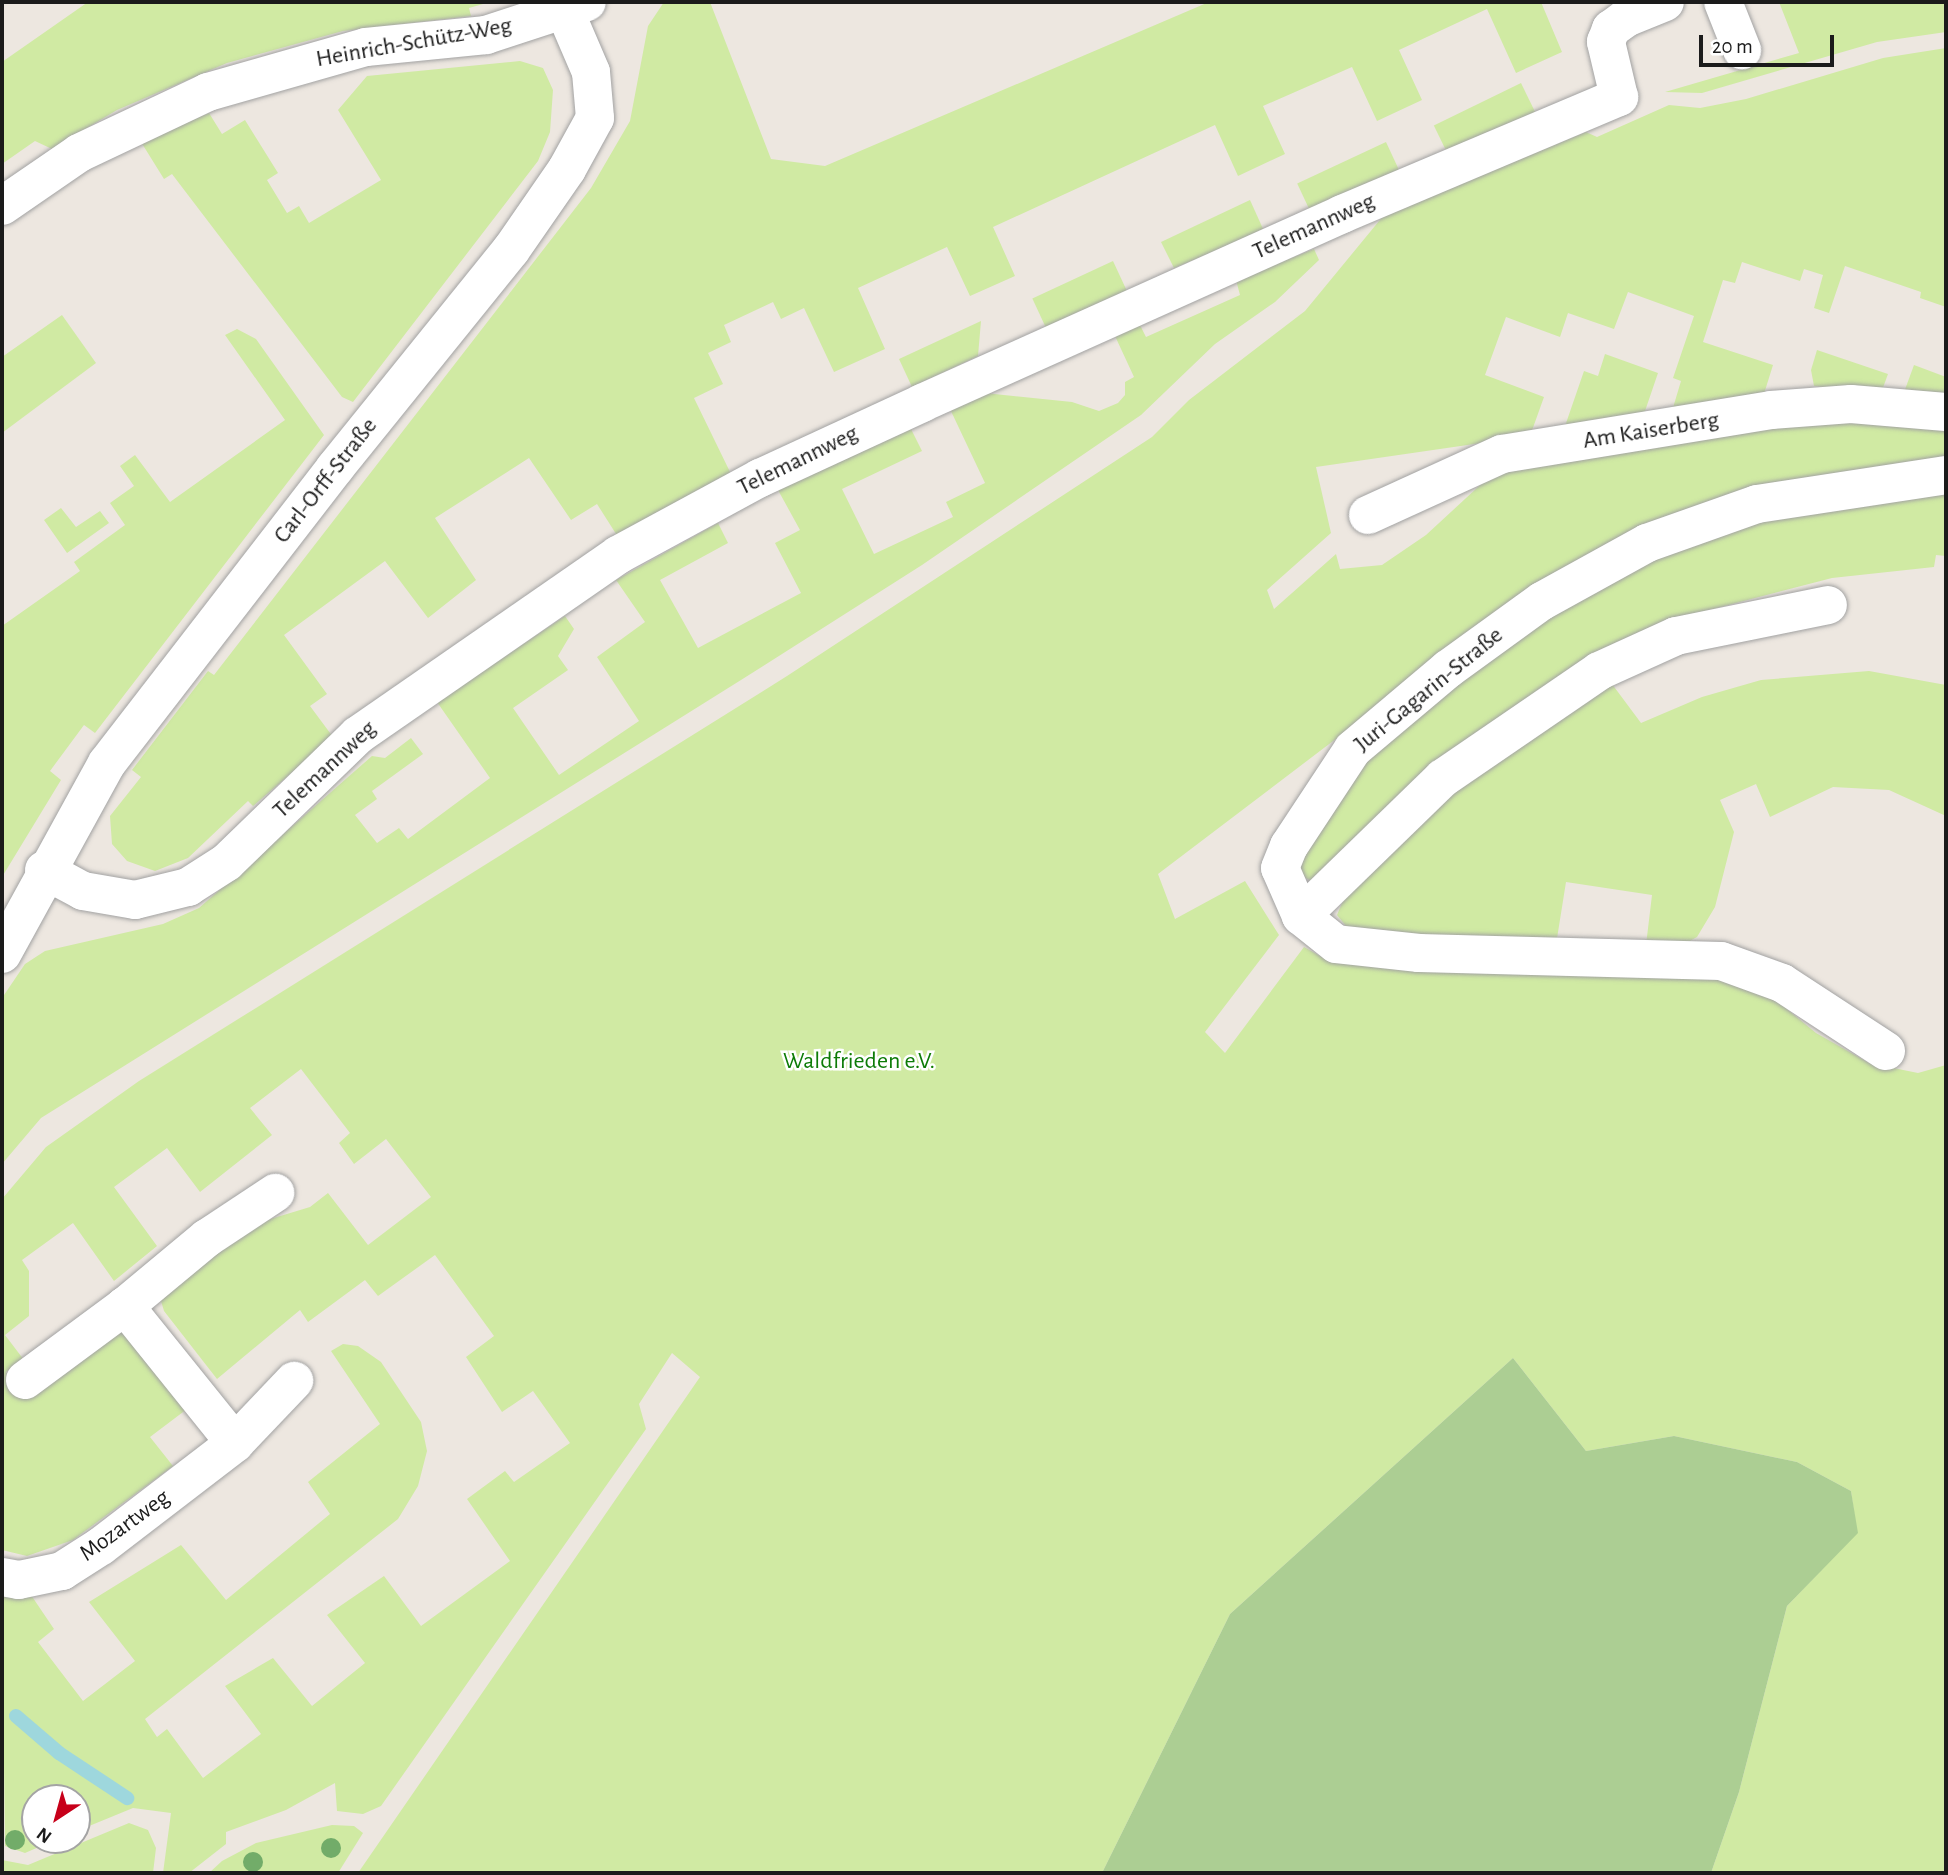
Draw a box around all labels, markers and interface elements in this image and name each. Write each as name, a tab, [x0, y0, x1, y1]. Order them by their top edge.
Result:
street label: Heinrich-Schütz-Weg	[314, 12, 514, 74]
scale bar	[1703, 21, 1838, 65]
text: 20 m	[1712, 36, 1753, 57]
street label: Telemannweg	[1248, 187, 1380, 267]
street label: Am Kaiserberg	[1581, 406, 1721, 456]
street label: Carl-Orff-Straße	[268, 413, 384, 549]
street label: Telemannweg	[733, 419, 863, 503]
street label: Juri-Gagarin-Straße	[1349, 621, 1509, 759]
street label: Telemannweg	[267, 715, 383, 825]
park label: Waldfrieden e.V.	[783, 1048, 935, 1076]
street label: Mozartweg	[74, 1484, 176, 1568]
north arrow	[21, 1784, 91, 1854]
text: N	[34, 1823, 55, 1846]

